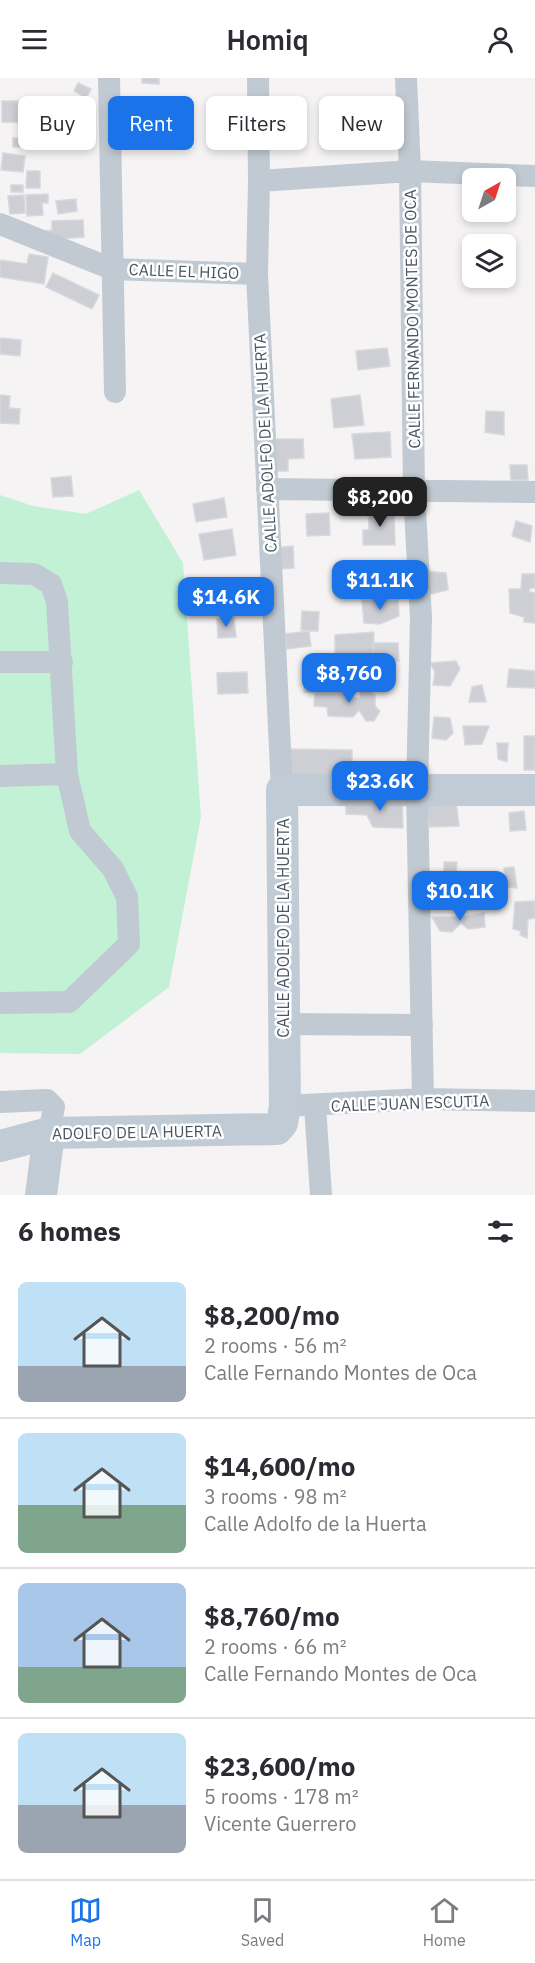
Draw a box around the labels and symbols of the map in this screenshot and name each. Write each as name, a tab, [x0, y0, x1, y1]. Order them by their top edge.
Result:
north arrow	[462, 168, 516, 222]
street label: CALLE FERNANDO MONTES DE OCA	[400, 189, 424, 449]
street label: CALLE EL HIGO	[128, 259, 240, 283]
street label: CALLE ADOLFO DE LA HUERTA	[249, 333, 281, 553]
pin: $8,200	[331, 477, 429, 528]
pin: $11.1K	[331, 560, 429, 611]
pin: $14.6K	[177, 577, 275, 628]
pin: $8,760	[300, 653, 398, 704]
pin: $23.6K	[331, 761, 429, 812]
street label: CALLE ADOLFO DE LA HUERTA	[273, 818, 293, 1038]
pin: $10.1K	[411, 871, 509, 922]
street label: CALLE JUAN ESCUTIA	[330, 1090, 490, 1116]
street label: ADOLFO DE LA HUERTA	[52, 1121, 222, 1143]

